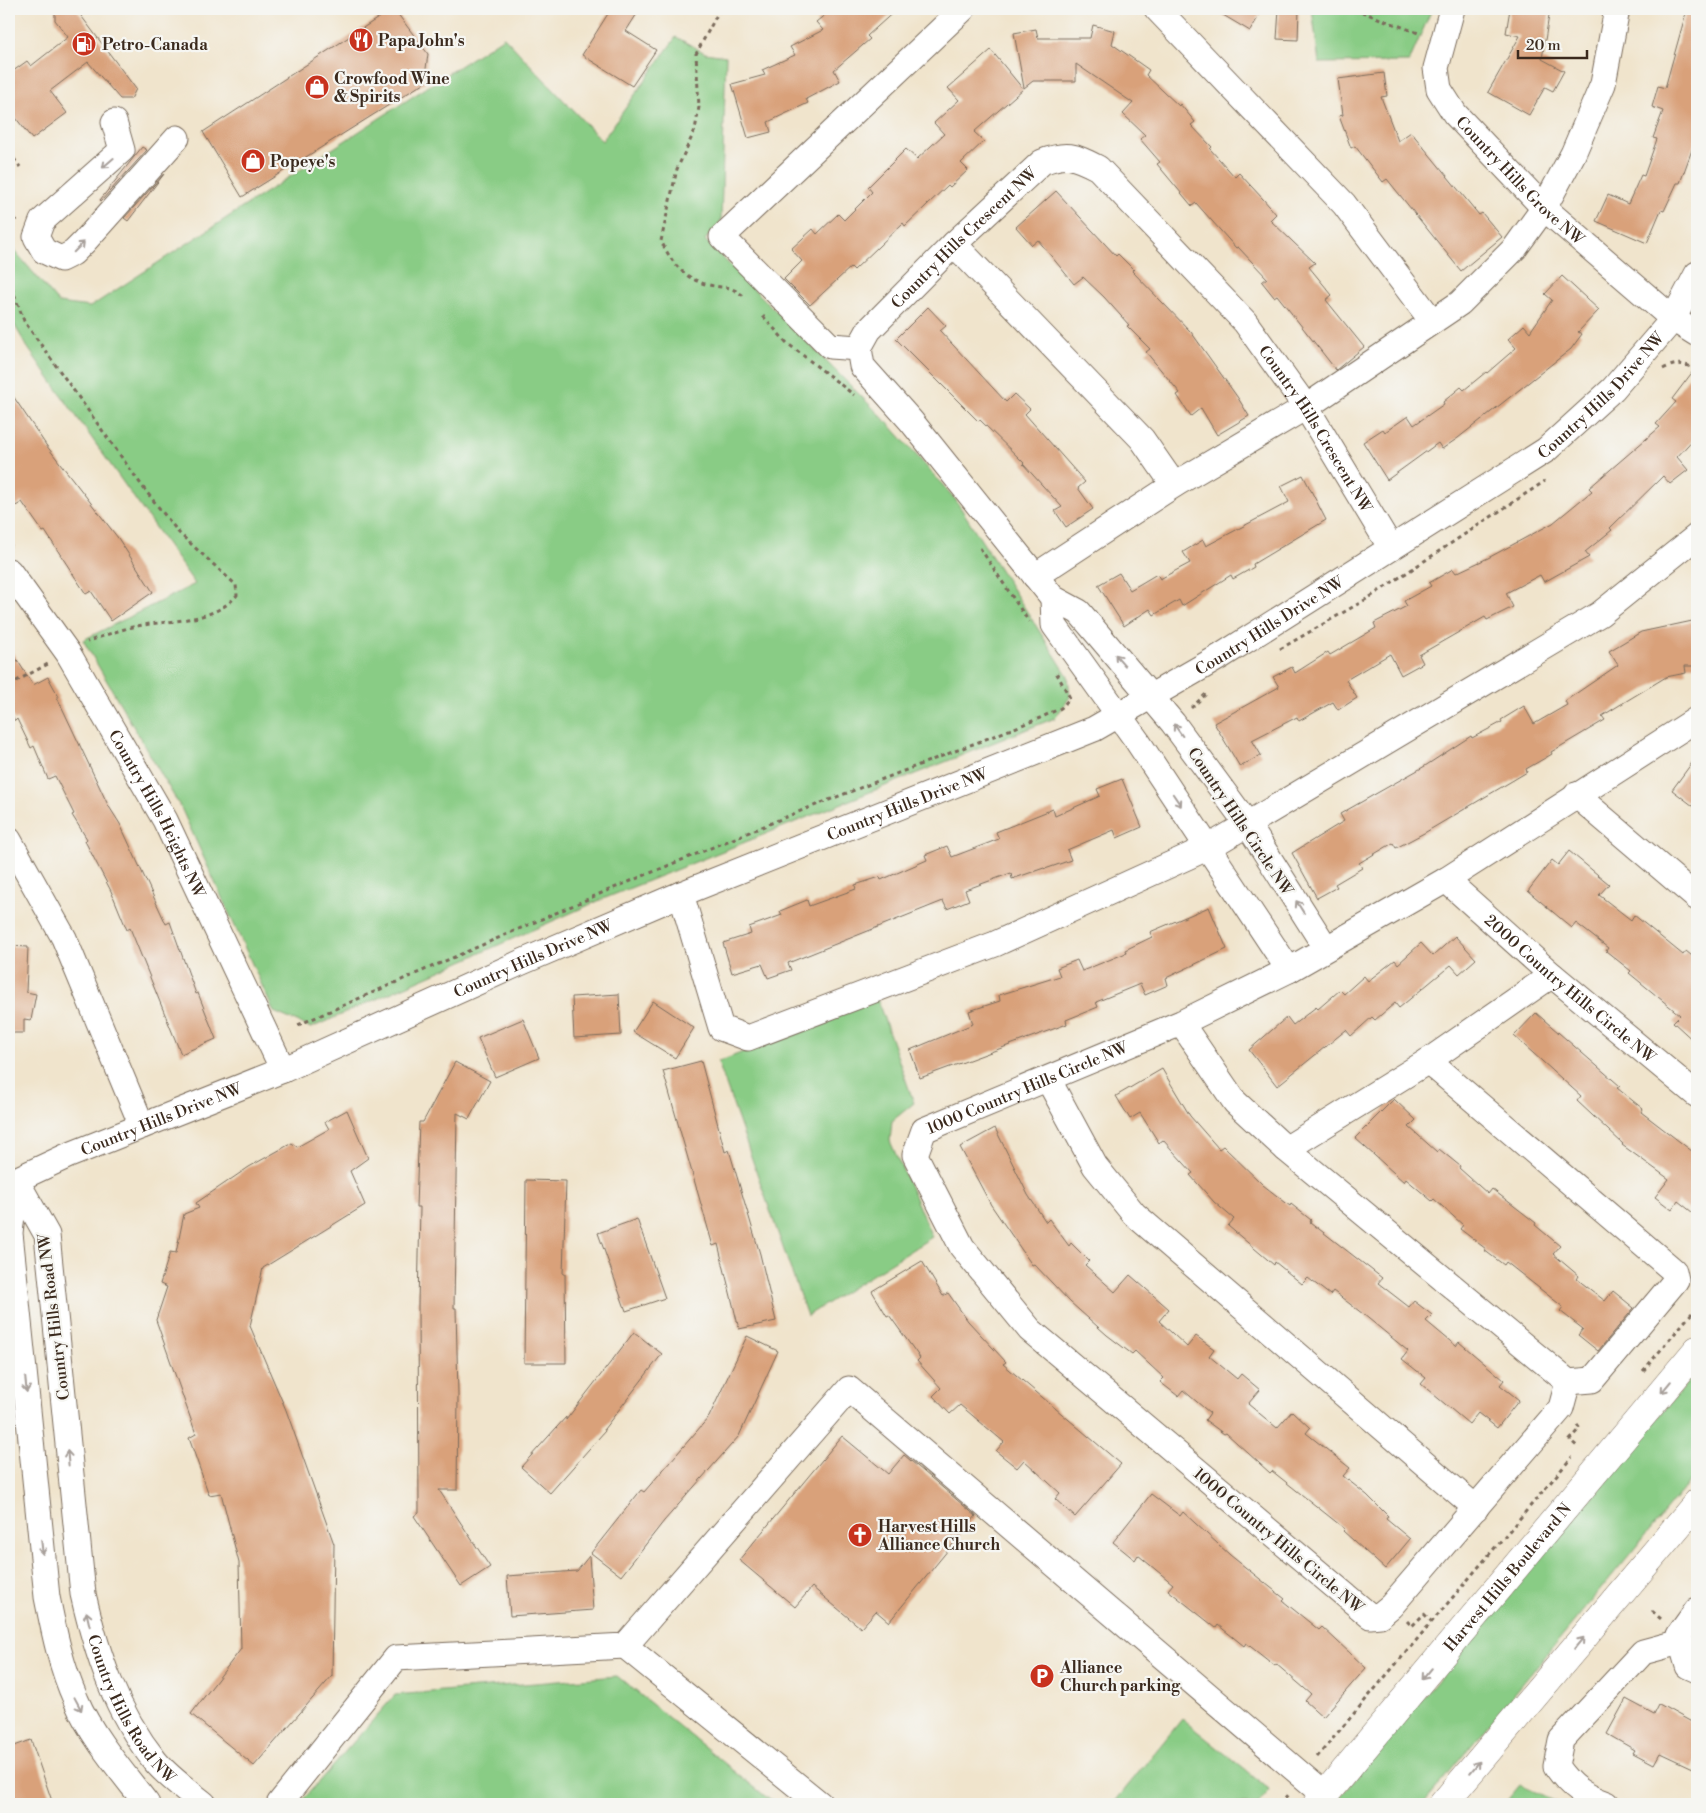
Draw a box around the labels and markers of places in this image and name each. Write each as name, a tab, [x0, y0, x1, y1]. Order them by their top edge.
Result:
restaurant icon: Papa John's	[348, 27, 374, 53]
fuel station icon: Petro-Canada	[71, 31, 97, 57]
place label: Papa John's	[378, 31, 465, 51]
place label: Petro-Canada	[102, 35, 208, 55]
place label: Crowfood Wine & Spirits	[334, 69, 450, 107]
shop icon: Crowfood Wine & Spirits	[304, 74, 330, 100]
shop icon: Popeye's	[240, 148, 266, 174]
place label: Popeye's	[270, 152, 336, 172]
place label: Harvest Hills Alliance Church	[877, 1517, 1000, 1555]
church icon: Harvest Hills Alliance Church	[847, 1522, 873, 1548]
place label: Alliance Church parking	[1059, 1658, 1181, 1696]
parking icon: Alliance Church parking	[1029, 1663, 1055, 1689]

